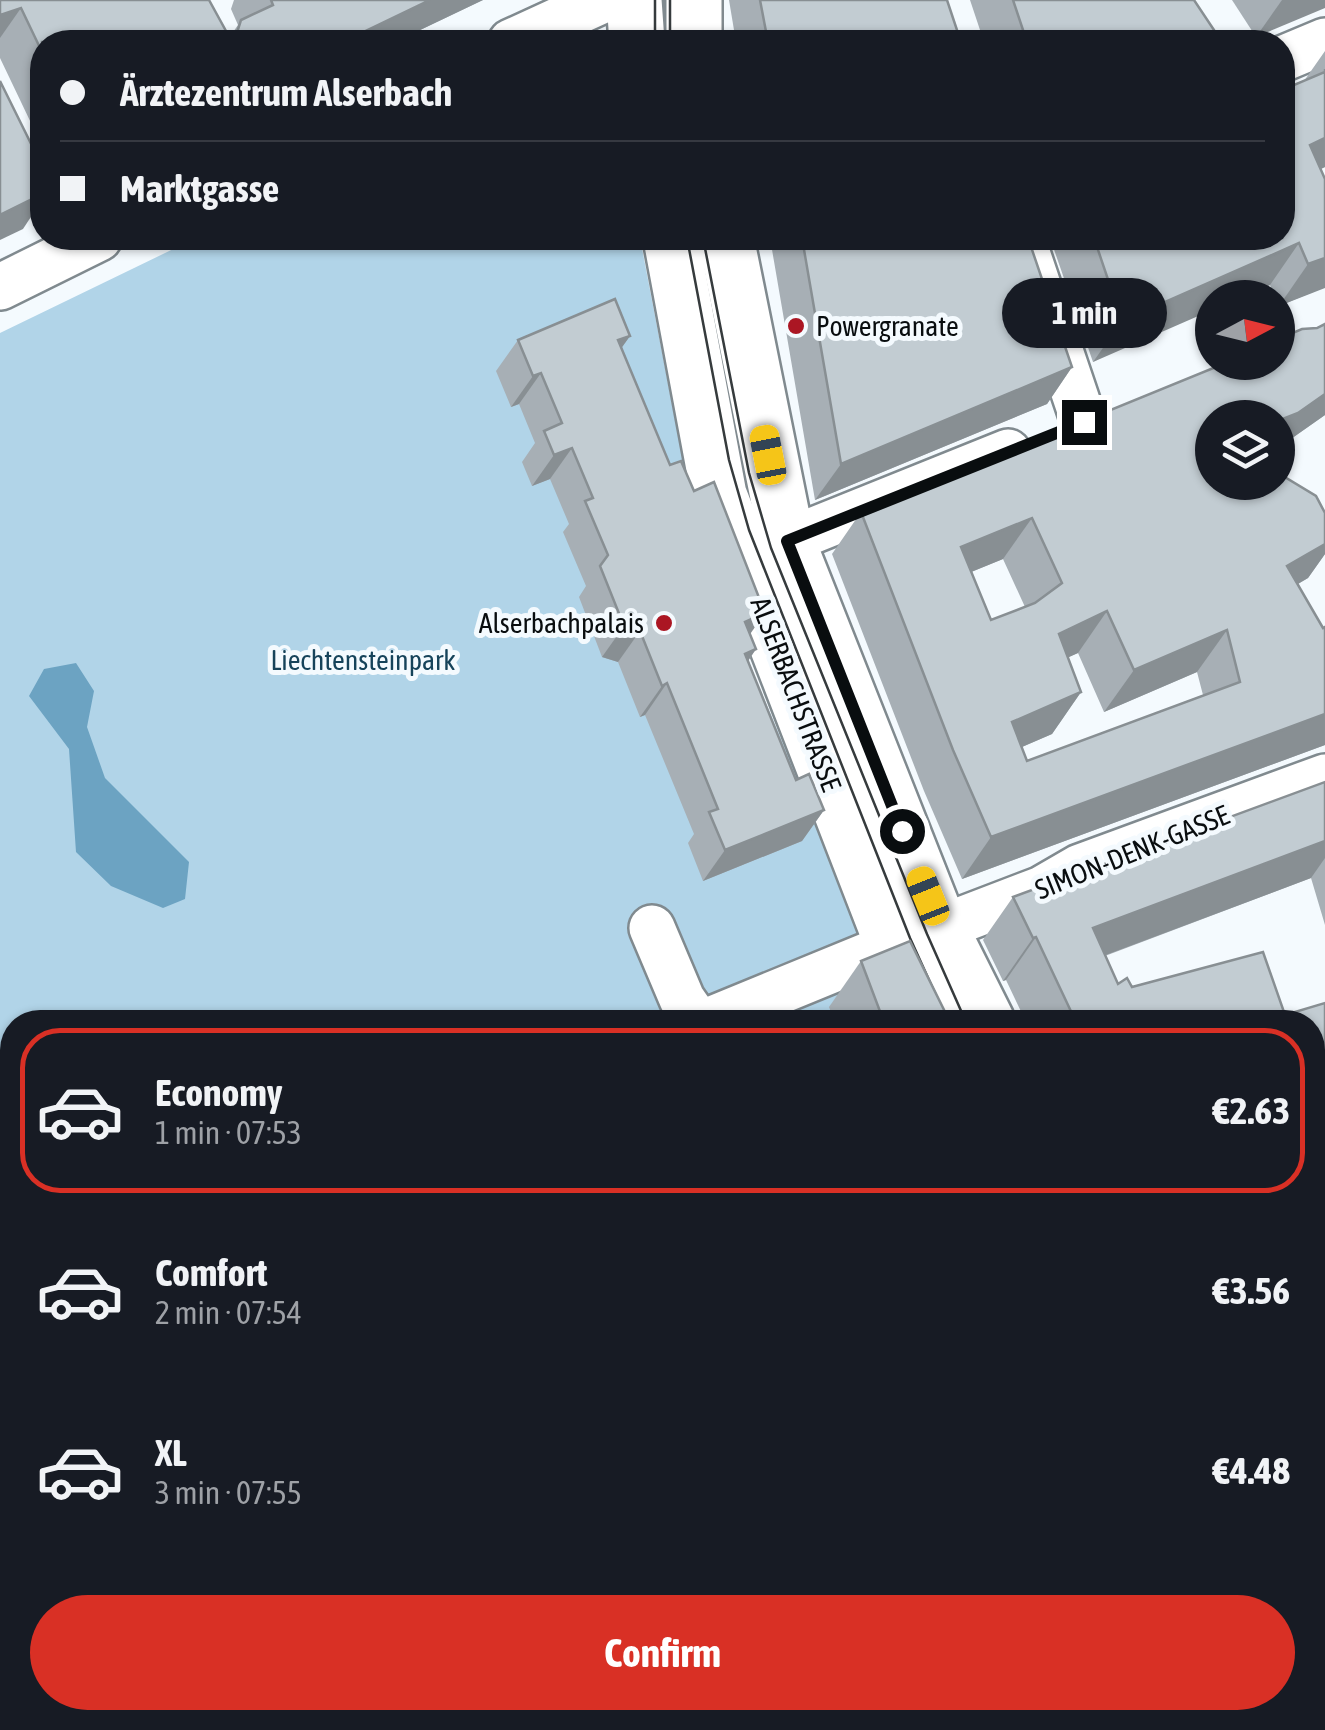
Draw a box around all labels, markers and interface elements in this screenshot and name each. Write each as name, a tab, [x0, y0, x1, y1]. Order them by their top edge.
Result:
text: Ärztezentrum Alserbach	[120, 71, 452, 114]
text: Marktgasse	[120, 167, 279, 210]
callout: 1 min	[1002, 277, 1166, 347]
north arrow	[1195, 280, 1295, 380]
map controls	[1195, 280, 1295, 500]
text: 1 min	[1052, 294, 1117, 331]
place label: Powergranate	[816, 310, 959, 342]
marker: Powergranate	[785, 315, 807, 337]
route end	[1062, 400, 1107, 445]
button: layers	[1195, 400, 1295, 500]
car	[748, 423, 788, 487]
street label: ALSERBACHSTRASSE	[744, 592, 848, 796]
place label: Alserbachpalais	[479, 607, 644, 639]
marker: Alserbachpalais	[653, 612, 675, 634]
park label: Liechtensteinpark	[270, 644, 456, 676]
street label: SIMON-DENK-GASSE	[1030, 798, 1234, 905]
route start	[880, 809, 925, 854]
car	[903, 863, 953, 929]
icon: car	[35, 1066, 125, 1156]
text: Economy	[155, 1071, 282, 1114]
text: €2.63	[1213, 1089, 1290, 1132]
text: 1 min · 07:53	[155, 1114, 302, 1151]
icon: car	[35, 1246, 125, 1336]
text: Comfort	[155, 1251, 267, 1294]
text: €3.56	[1213, 1269, 1290, 1312]
text: 2 min · 07:54	[155, 1294, 302, 1331]
icon: car	[35, 1426, 125, 1516]
text: XL	[155, 1431, 187, 1474]
text: €4.48	[1213, 1449, 1290, 1492]
text: 3 min · 07:55	[155, 1474, 302, 1511]
button: Confirm	[30, 1595, 1295, 1710]

